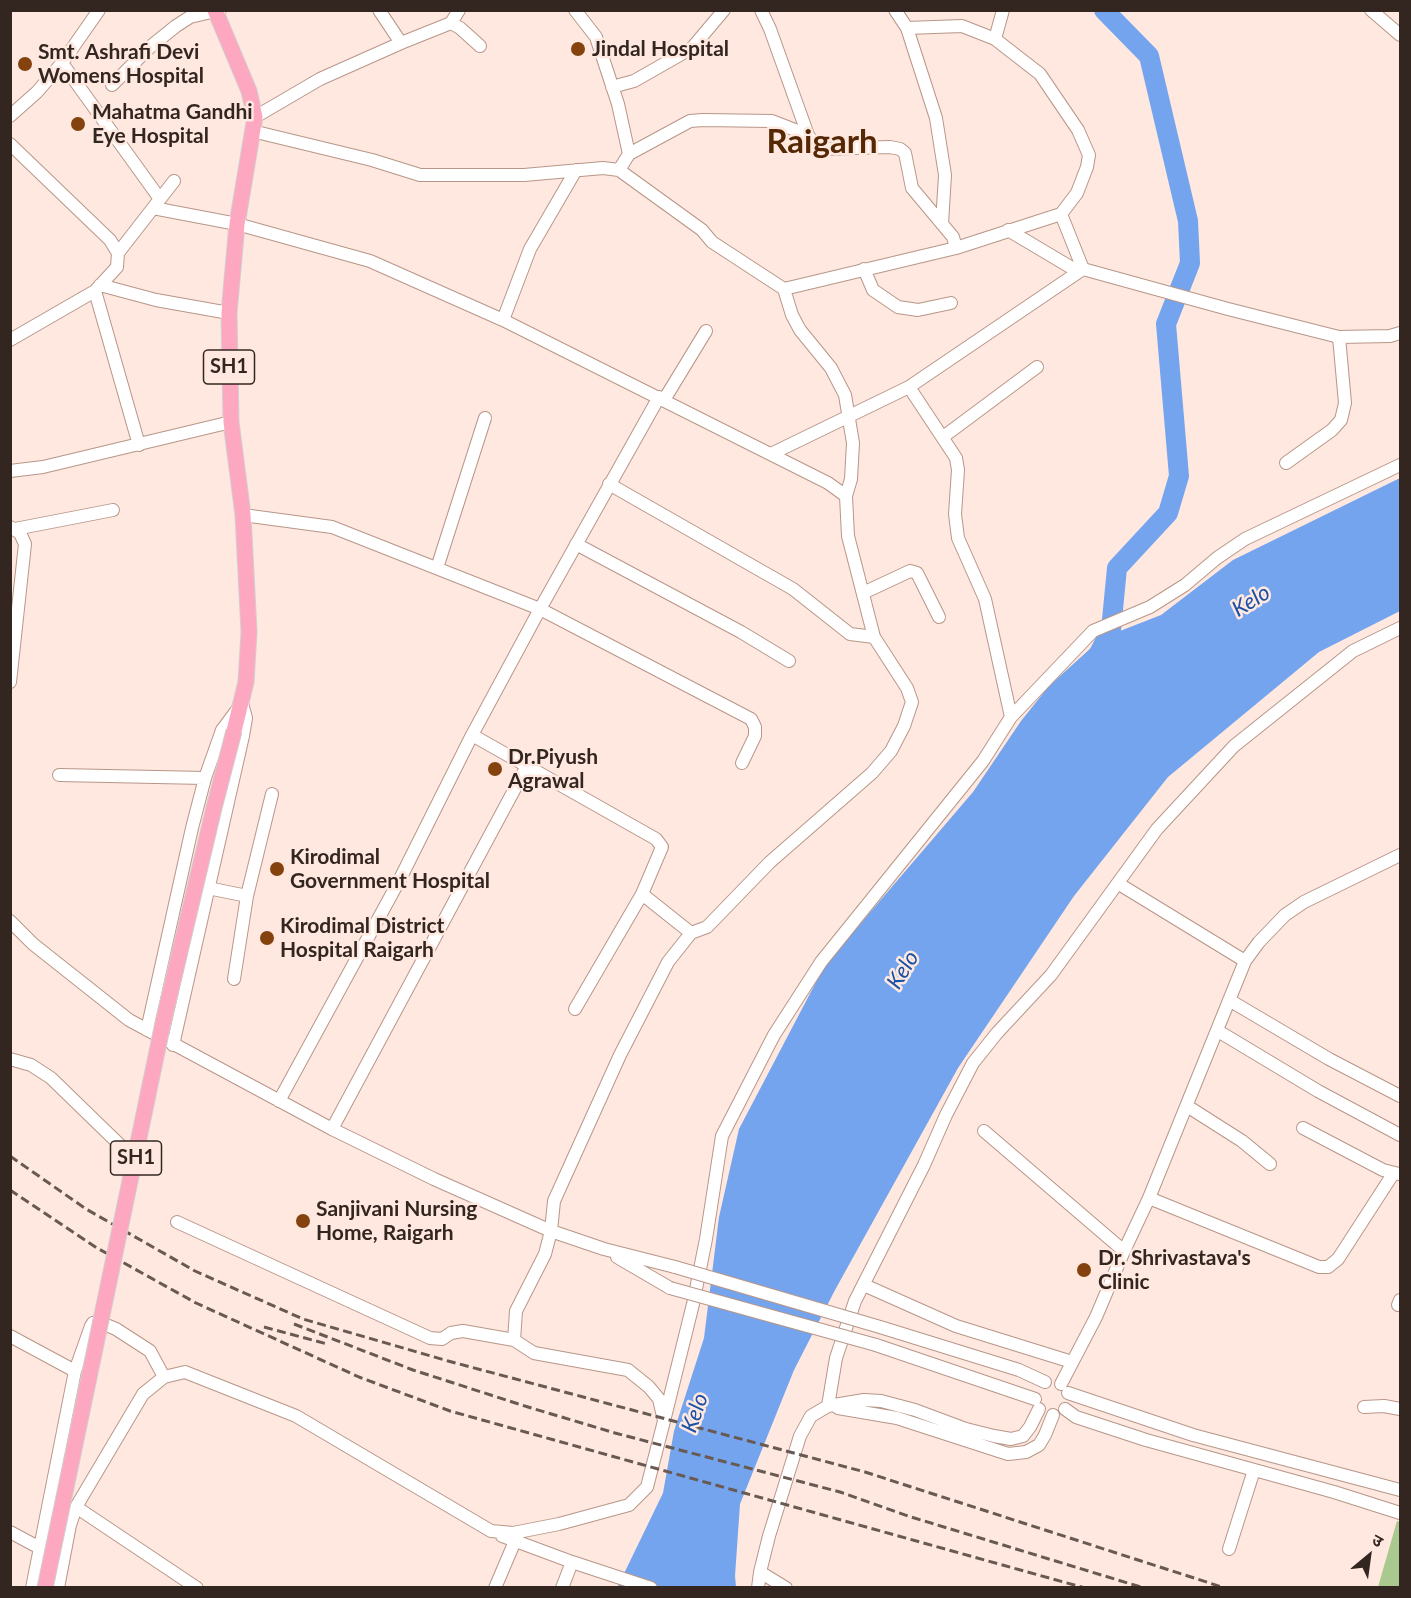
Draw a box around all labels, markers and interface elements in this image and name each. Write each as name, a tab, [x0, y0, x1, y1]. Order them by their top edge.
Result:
place label: Jindal Hospital	[592, 36, 729, 62]
place label: Smt. Ashrafi Devi Womens Hospital	[38, 39, 204, 89]
marker: Jindal Hospital	[569, 40, 587, 58]
marker: Smt. Ashrafi Devi Womens Hospital	[16, 55, 34, 73]
place label: Mahatma Gandhi Eye Hospital	[92, 99, 253, 149]
marker: Mahatma Gandhi Eye Hospital	[69, 115, 87, 133]
district label: Raigarh	[766, 122, 878, 162]
road number: SH1	[204, 350, 254, 384]
water label: Kelo	[1227, 579, 1275, 623]
place label: Dr.Piyush Agrawal	[508, 744, 598, 794]
marker: Dr.Piyush Agrawal	[486, 760, 504, 778]
place label: Kirodimal Government Hospital	[290, 844, 490, 894]
marker: Kirodimal Government Hospital	[268, 860, 286, 878]
place label: Kirodimal District Hospital Raigarh	[280, 913, 444, 963]
marker: Kirodimal District Hospital Raigarh	[258, 929, 276, 947]
water label: Kelo	[881, 946, 925, 994]
road number: SH1	[110, 1141, 162, 1175]
place label: Sanjivani Nursing Home, Raigarh	[316, 1196, 477, 1246]
marker: Sanjivani Nursing Home, Raigarh	[294, 1212, 312, 1230]
place label: Dr. Shrivastava's Clinic	[1098, 1245, 1251, 1295]
marker: Dr. Shrivastava's Clinic	[1075, 1261, 1093, 1279]
water label: Kelo	[676, 1390, 714, 1436]
north arrow	[1339, 1526, 1399, 1586]
text: उ	[1369, 1529, 1387, 1550]

